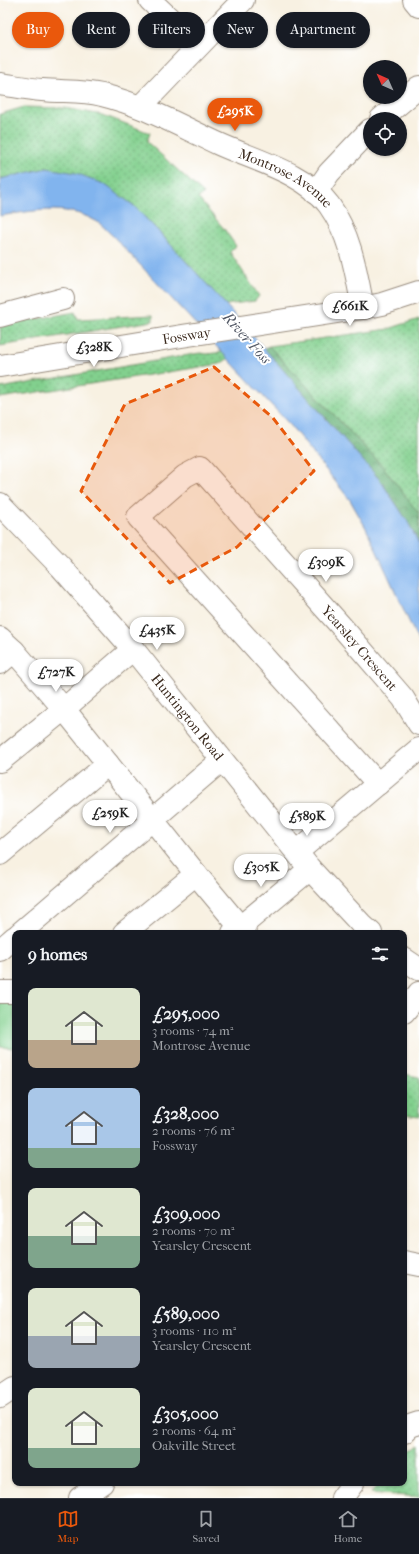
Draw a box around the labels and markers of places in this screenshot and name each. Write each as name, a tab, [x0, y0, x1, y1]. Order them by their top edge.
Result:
pin: £295K	[207, 98, 263, 132]
pin: £661K	[322, 293, 378, 327]
pin: £328K	[66, 334, 122, 368]
pin: £309K	[298, 549, 354, 583]
pin: £435K	[129, 617, 185, 651]
pin: £727K	[28, 659, 84, 693]
pin: £259K	[82, 800, 138, 834]
pin: £589K	[279, 803, 335, 837]
pin: £305K	[233, 854, 289, 888]

